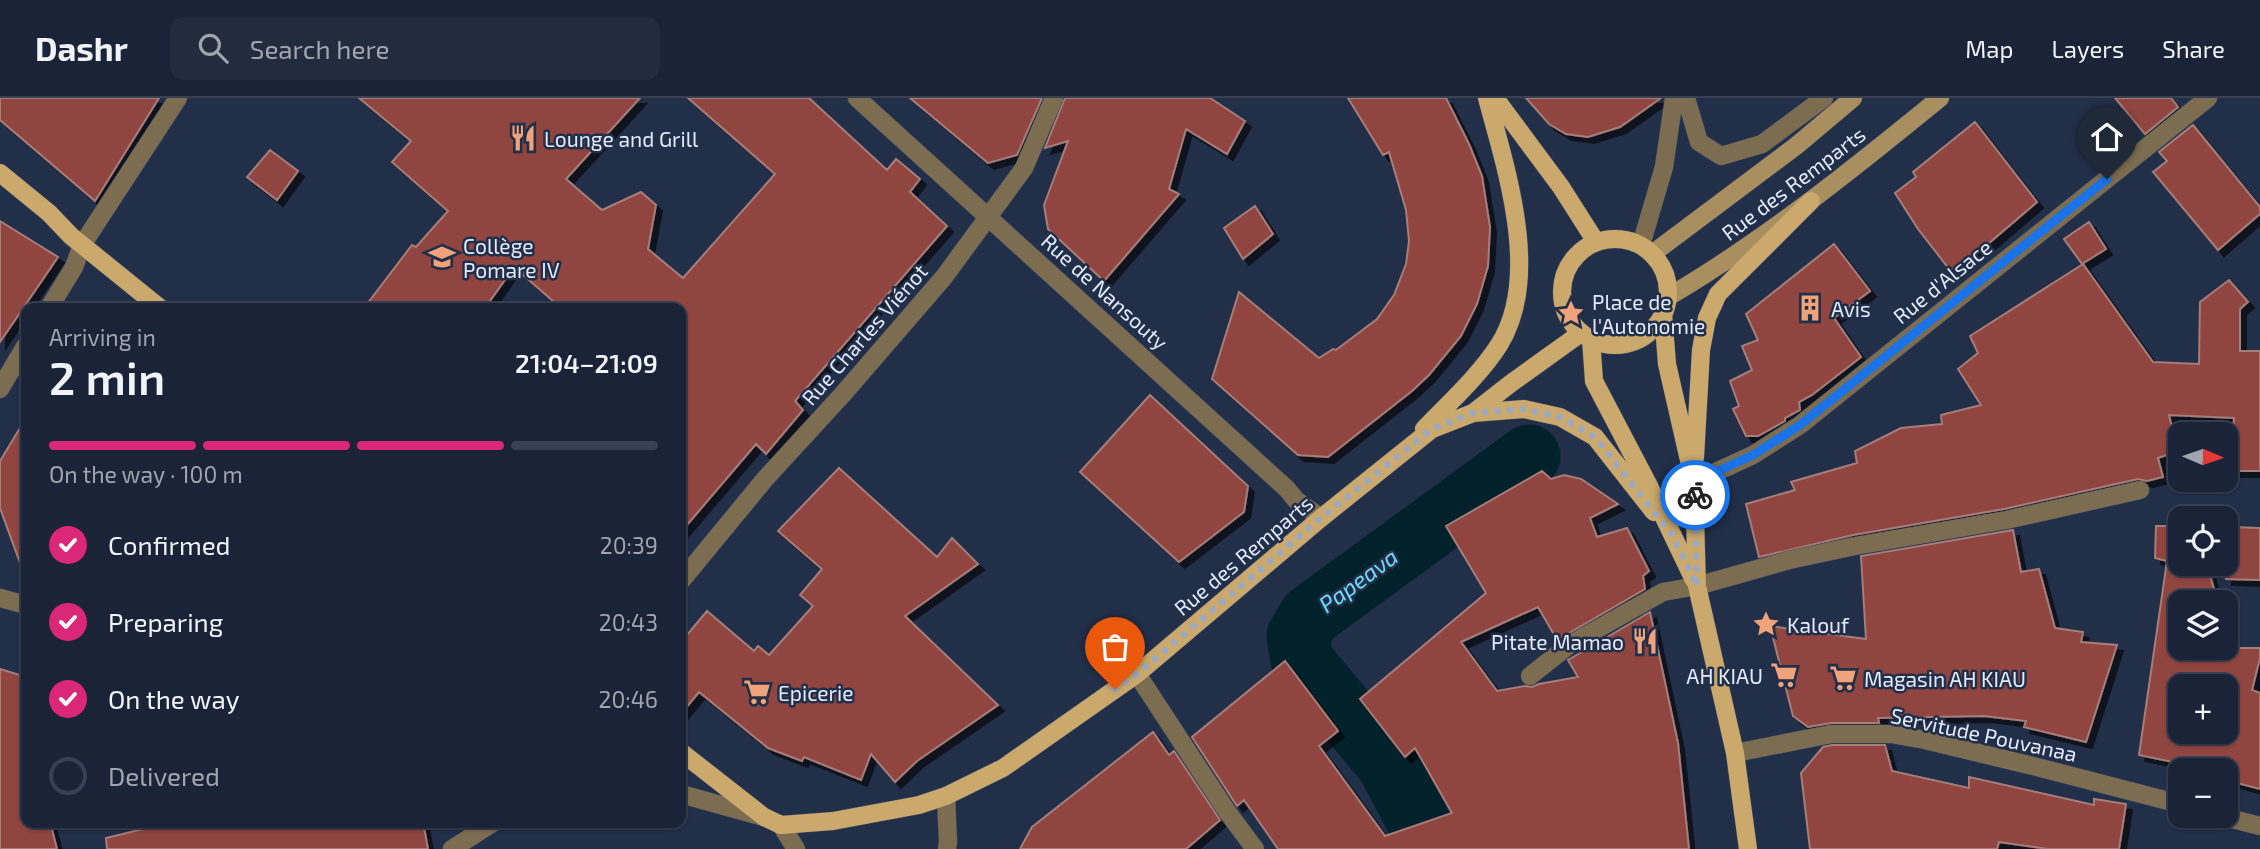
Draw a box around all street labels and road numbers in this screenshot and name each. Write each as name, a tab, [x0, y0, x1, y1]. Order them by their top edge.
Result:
street label: Rue des Remparts	[1716, 121, 1870, 245]
street label: Rue de Nansouty	[1037, 228, 1173, 354]
street label: Rue d'Alsace	[1888, 234, 1996, 328]
street label: Rue Charles Viénot	[796, 258, 932, 410]
street label: Rue des Remparts	[1169, 490, 1317, 620]
street label: Servitude Pouvanaa	[1889, 702, 2079, 766]

